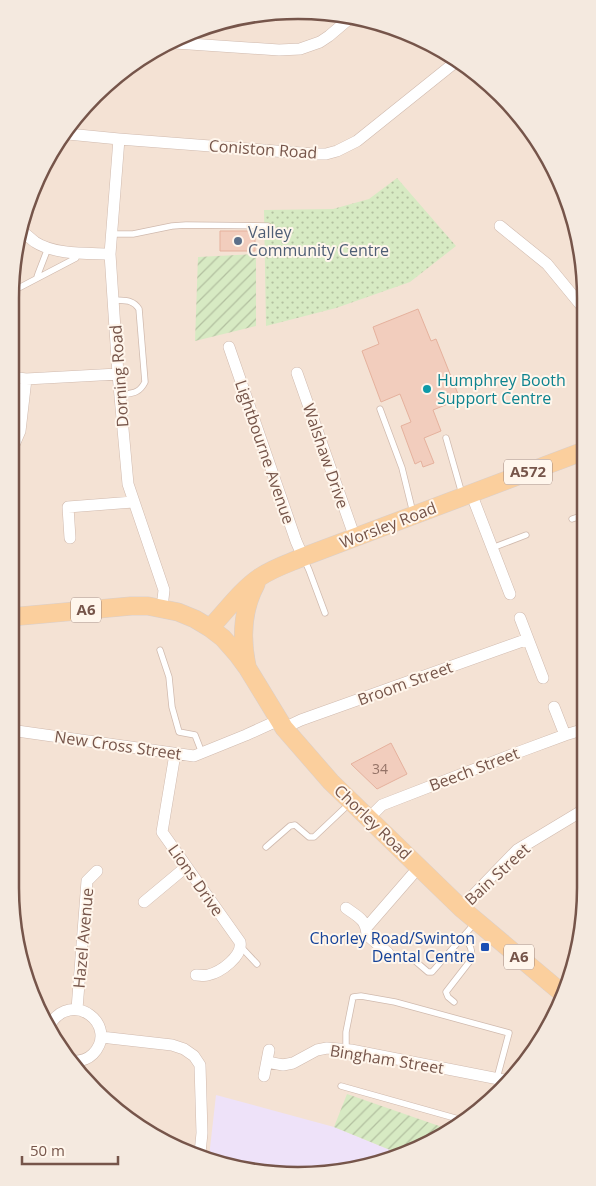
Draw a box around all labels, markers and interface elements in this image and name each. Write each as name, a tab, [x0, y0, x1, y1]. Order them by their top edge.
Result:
street label: Coniston Road	[208, 134, 318, 164]
place label: Valley Community Centre	[248, 221, 389, 261]
marker: Valley Community Centre	[232, 235, 244, 247]
street label: Dorning Road	[104, 324, 134, 428]
place label: Humphrey Booth Support Centre	[437, 369, 566, 409]
street label: Lightbourne Avenue	[230, 377, 300, 527]
marker: Humphrey Booth Support Centre	[421, 383, 433, 395]
street label: Walshaw Drive	[298, 401, 354, 511]
road number: A572	[504, 460, 552, 484]
street label: Worsley Road	[336, 496, 440, 554]
road number: A6	[71, 598, 101, 622]
street label: Broom Street	[354, 655, 456, 710]
street label: New Cross Street	[53, 725, 183, 765]
street label: Beech Street	[426, 742, 522, 796]
house number: 34	[372, 759, 388, 778]
street label: Chorley Road	[330, 780, 416, 864]
street label: Bain Street	[460, 838, 535, 910]
street label: Lions Drive	[163, 840, 229, 920]
street label: Hazel Avenue	[68, 887, 98, 989]
place label: Chorley Road/Swinton Dental Centre	[310, 927, 475, 967]
marker: Chorley Road/Swinton Dental Centre	[479, 941, 491, 953]
road number: A6	[504, 944, 534, 970]
street label: Bingham Street	[328, 1039, 446, 1079]
scale bar	[22, 1134, 119, 1166]
text: 50 m	[30, 1140, 65, 1160]

